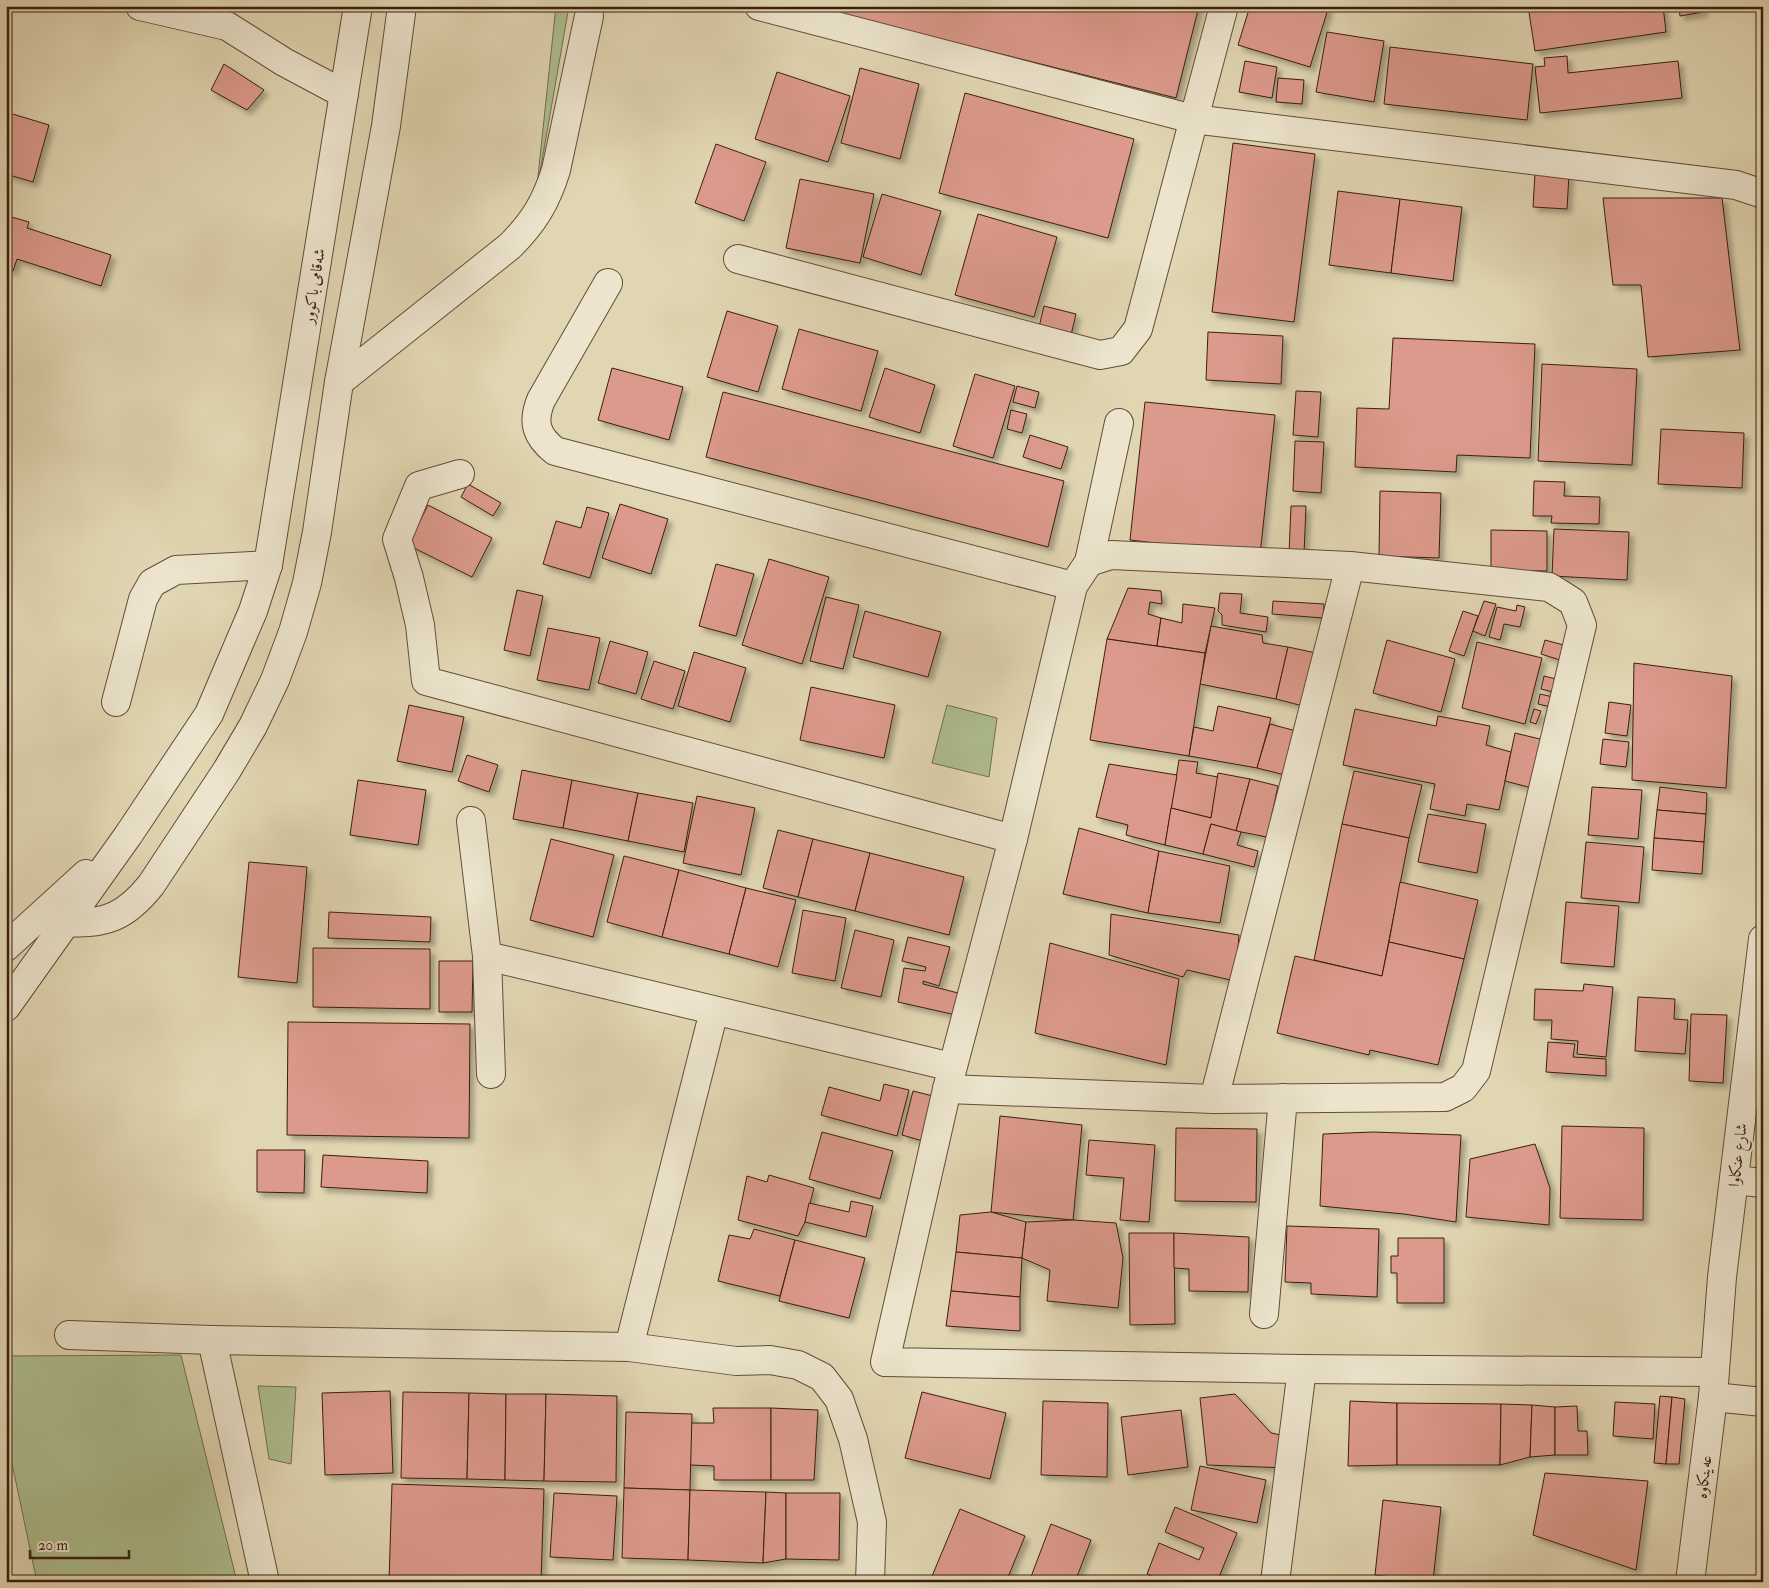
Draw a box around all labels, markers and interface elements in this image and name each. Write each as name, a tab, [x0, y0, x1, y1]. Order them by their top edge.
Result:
street label: شەقامی باکوور	[298, 247, 330, 327]
street label: شارع عنكاوا	[1724, 1122, 1755, 1188]
street label: عەینکاوە	[1691, 1454, 1717, 1500]
scale bar	[30, 1528, 129, 1560]
text: 20 m	[38, 1536, 68, 1555]

